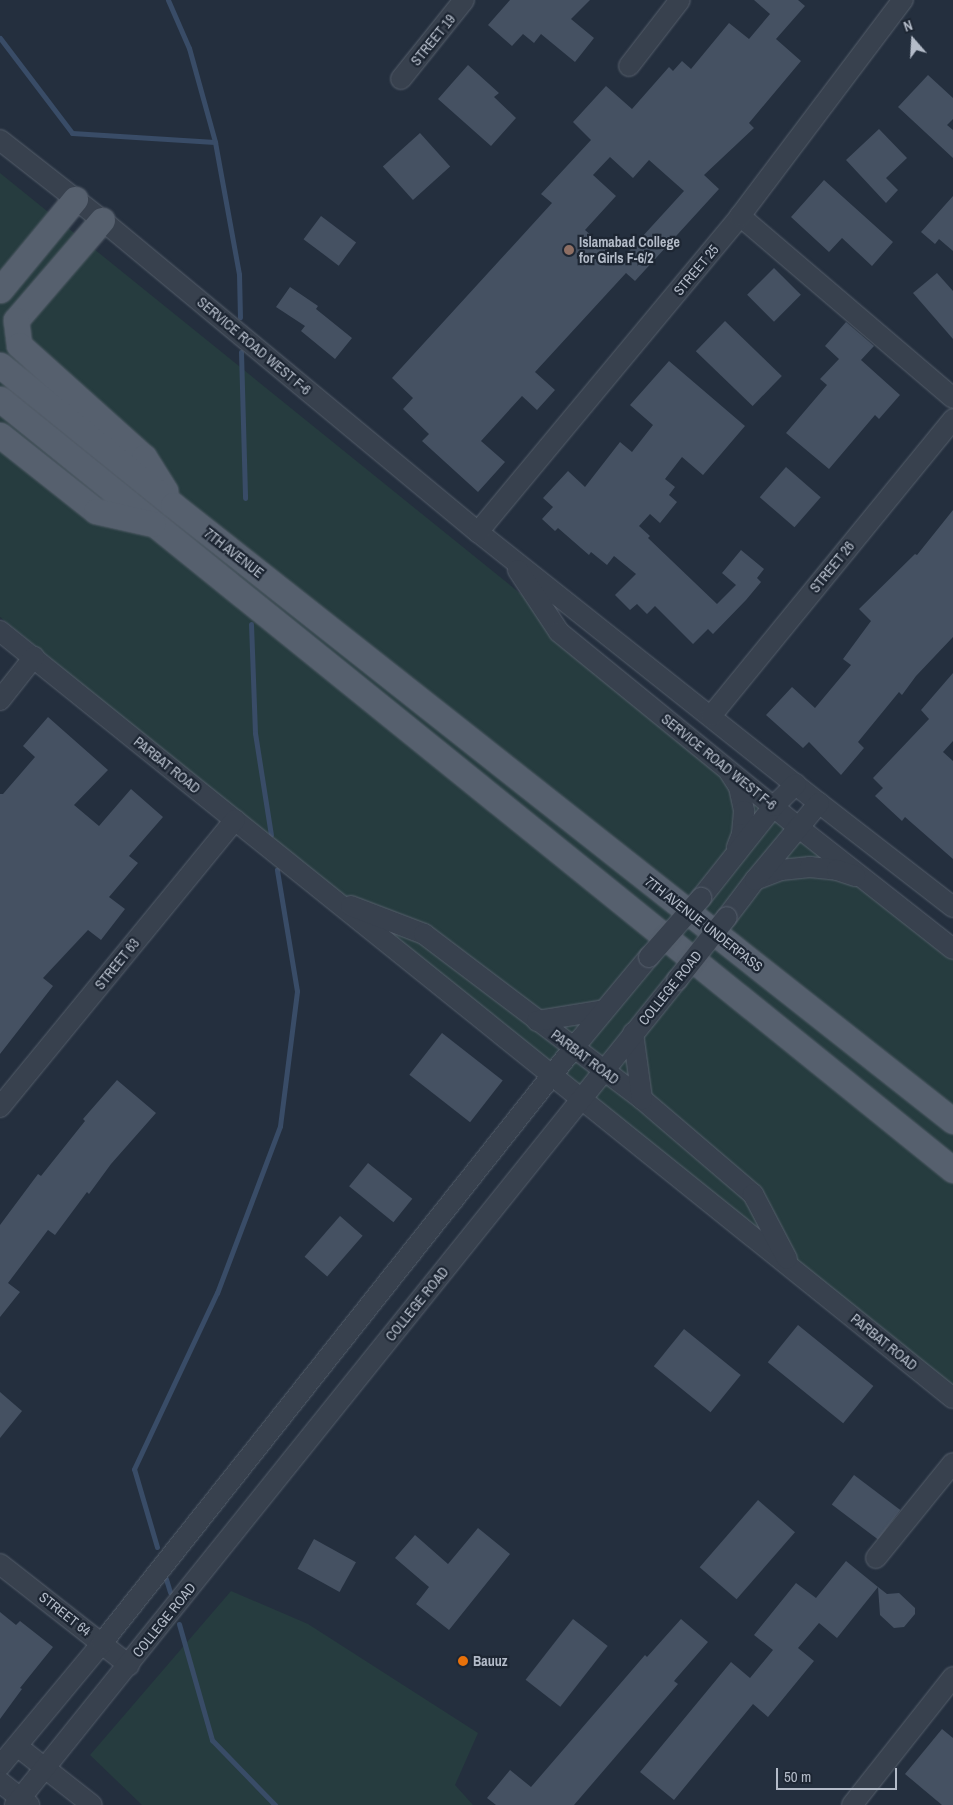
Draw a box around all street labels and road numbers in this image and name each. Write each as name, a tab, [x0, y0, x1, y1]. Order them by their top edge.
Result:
street label: STREET 19	[407, 11, 459, 69]
street label: STREET 25	[670, 241, 722, 299]
street label: SERVICE ROAD WEST F-6	[194, 293, 314, 399]
street label: 7TH AVENUE	[201, 524, 267, 582]
street label: STREET 26	[806, 538, 858, 596]
street label: SERVICE ROAD WEST F-6	[658, 710, 780, 814]
street label: PARBAT ROAD	[130, 733, 204, 797]
street label: 7TH AVENUE UNDERPASS	[642, 873, 766, 975]
street label: STREET 63	[91, 935, 143, 993]
street label: COLLEGE ROAD	[635, 948, 705, 1028]
street label: PARBAT ROAD	[548, 1026, 622, 1088]
street label: COLLEGE ROAD	[382, 1264, 452, 1344]
street label: PARBAT ROAD	[847, 1310, 921, 1374]
street label: COLLEGE ROAD	[129, 1580, 199, 1660]
street label: STREET 64	[36, 1589, 94, 1639]

